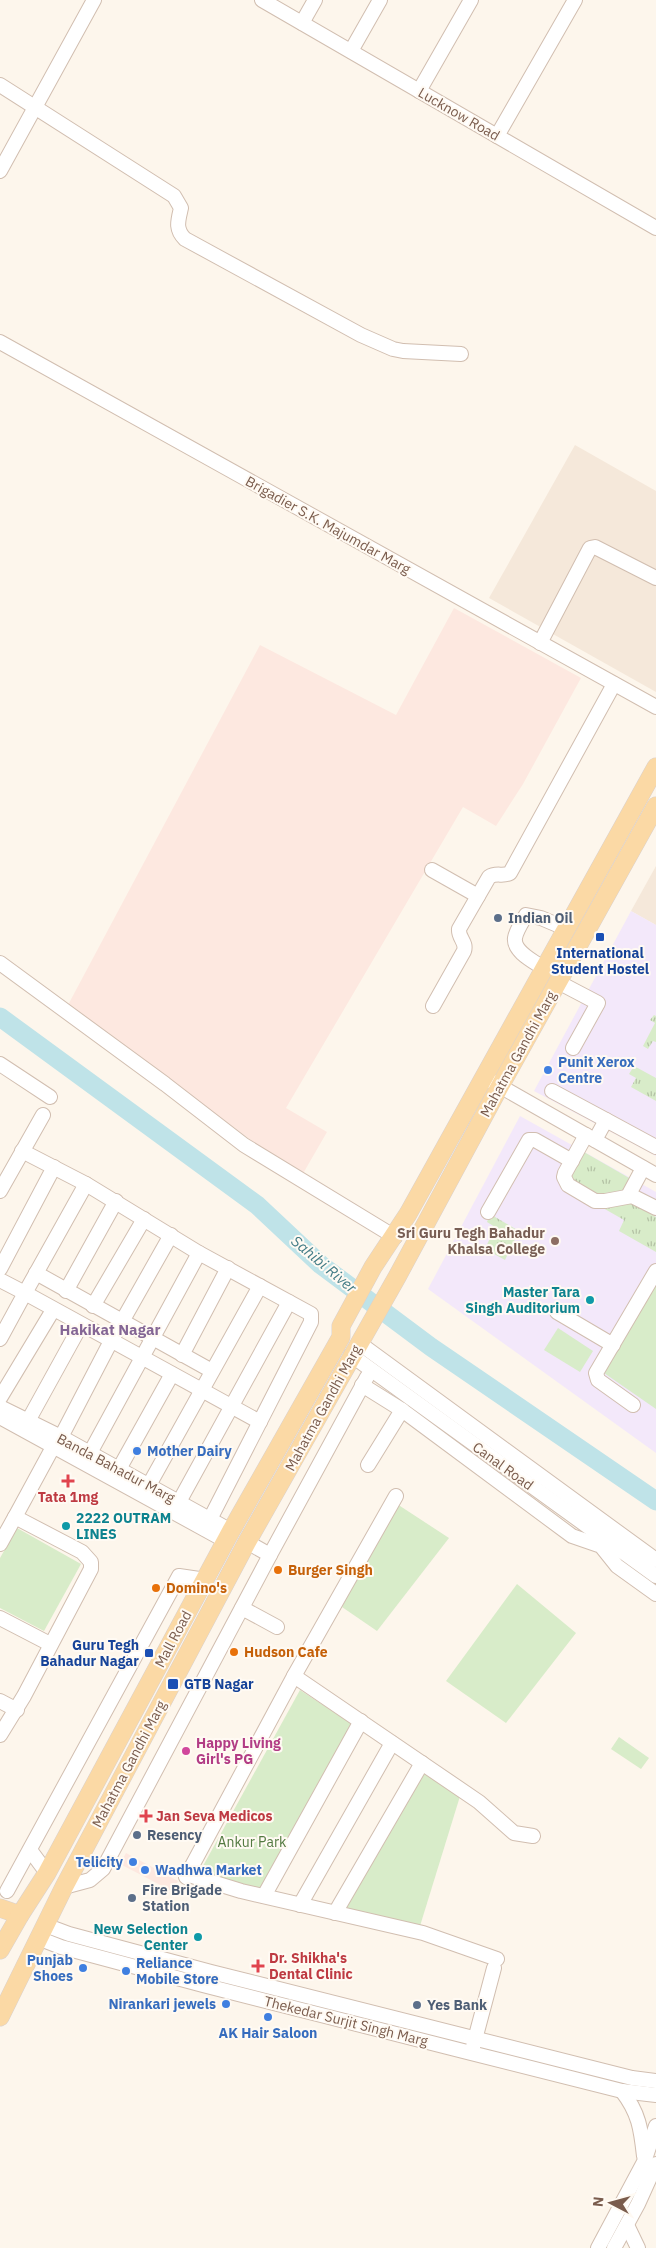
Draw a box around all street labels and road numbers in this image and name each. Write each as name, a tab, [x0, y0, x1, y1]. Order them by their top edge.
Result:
street label: Lucknow Road	[415, 83, 503, 145]
street label: Brigadier S.K. Majumdar Marg	[242, 472, 414, 578]
street label: Mahatma Gandhi Marg	[476, 987, 560, 1120]
street label: Mahatma Gandhi Marg	[281, 1341, 365, 1474]
street label: Banda Bahadur Marg	[54, 1429, 179, 1507]
street label: Canal Road	[469, 1438, 537, 1494]
street label: Mall Road	[151, 1607, 195, 1671]
street label: Mahatma Gandhi Marg	[88, 1697, 170, 1831]
street label: Thekedar Surjit Singh Marg	[262, 1992, 430, 2050]

